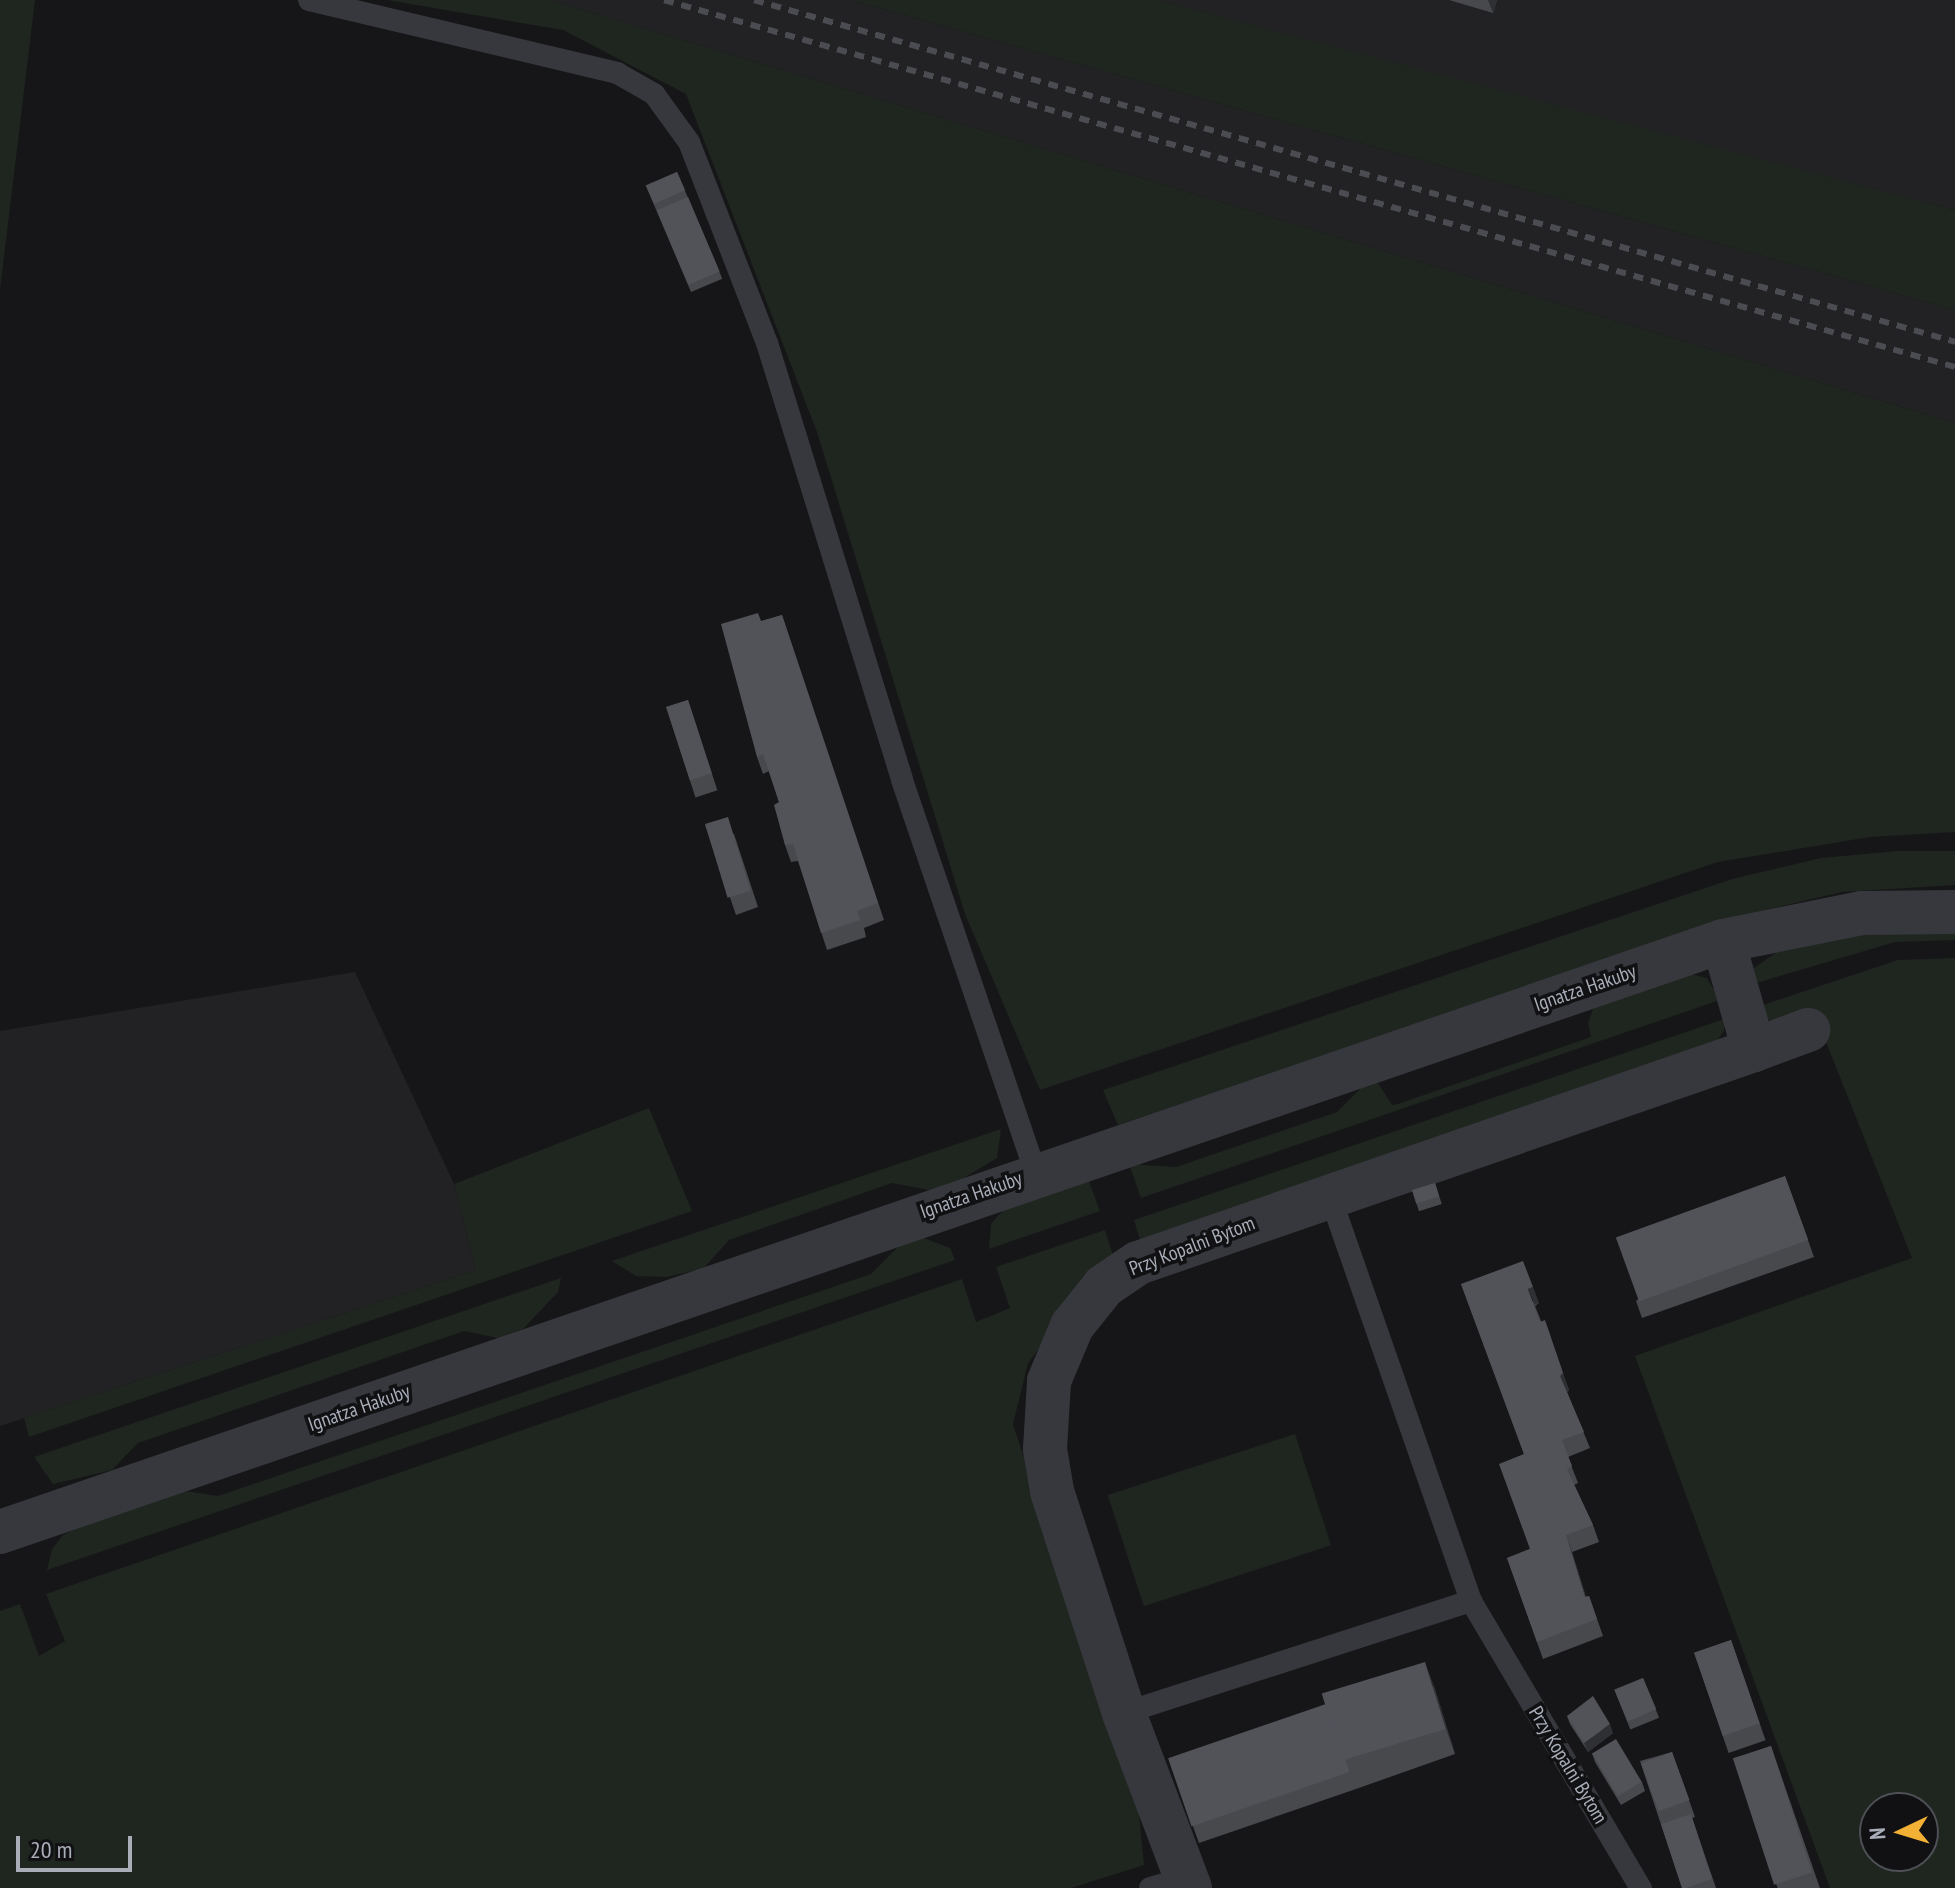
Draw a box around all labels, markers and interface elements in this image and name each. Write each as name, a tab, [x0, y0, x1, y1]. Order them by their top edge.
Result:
street label: Ignatza Hakuby	[1531, 959, 1639, 1017]
street label: Ignatza Hakuby	[917, 1166, 1025, 1224]
street label: Przy Kopalni Bytom	[1126, 1211, 1258, 1281]
street label: Ignatza Hakuby	[305, 1379, 413, 1437]
street label: Przy Kopalni Bytom	[1523, 1702, 1613, 1828]
north arrow	[1859, 1792, 1939, 1872]
scale bar	[20, 1820, 136, 1870]
text: N	[1863, 1827, 1891, 1840]
text: 20 m	[30, 1834, 72, 1865]

